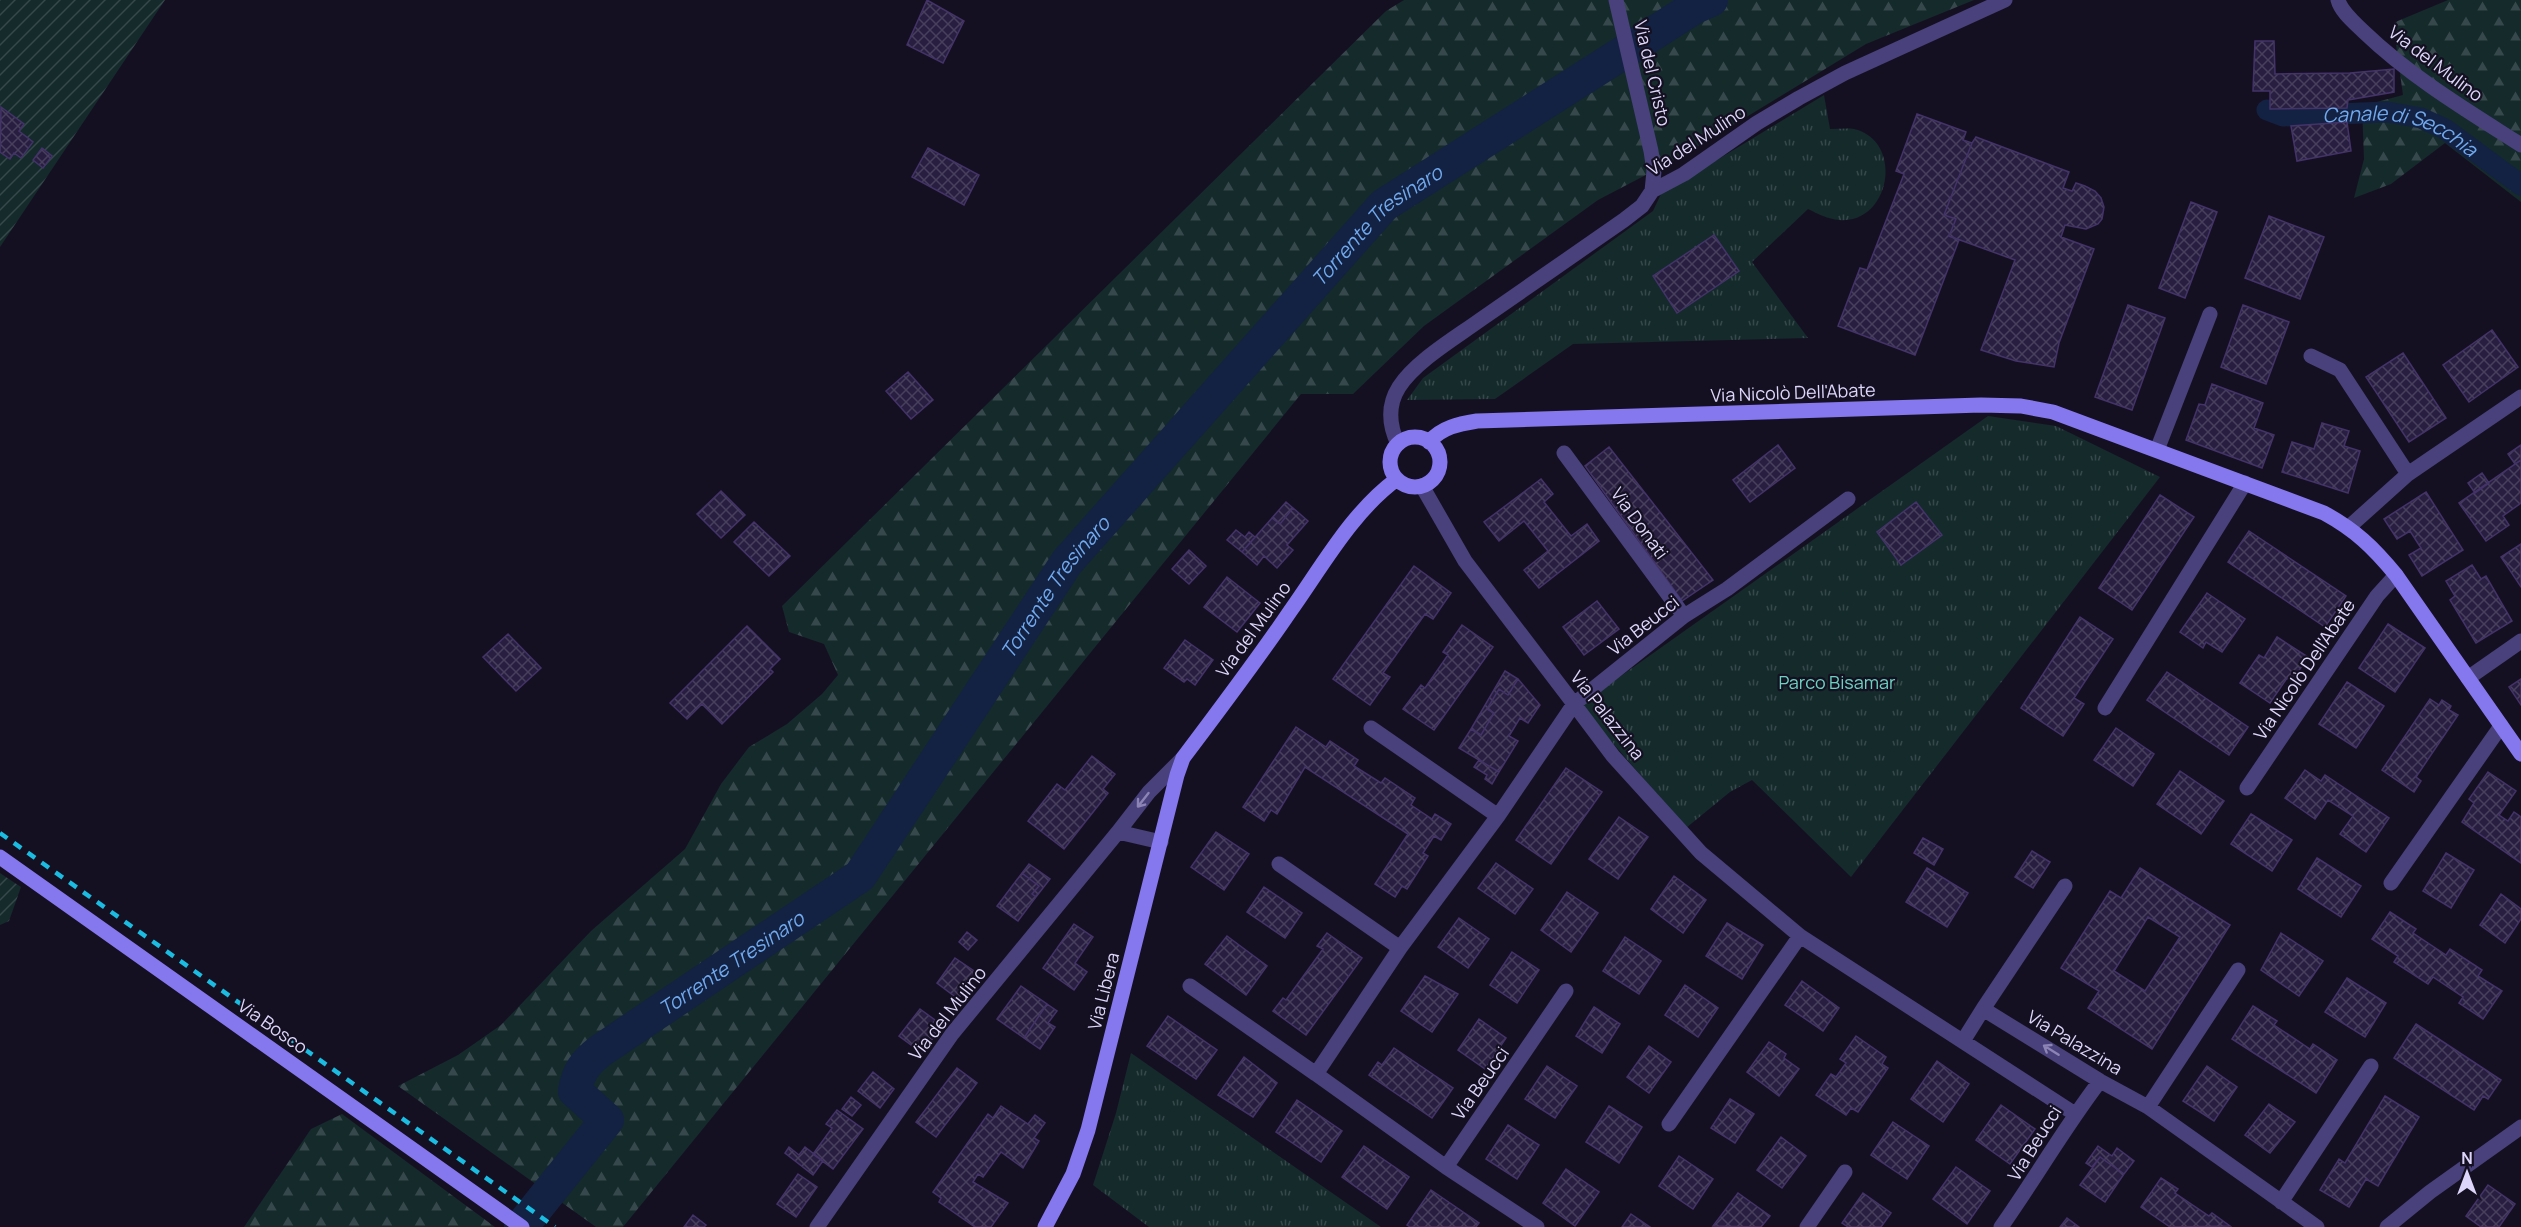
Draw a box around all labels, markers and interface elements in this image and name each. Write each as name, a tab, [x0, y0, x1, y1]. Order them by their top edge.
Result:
street label: Via del Cristo	[1629, 18, 1677, 128]
street label: Via del Mulino	[2384, 19, 2488, 107]
water label: Canale di Secchia	[2322, 98, 2484, 163]
street label: Via del Mulino	[1642, 99, 1750, 181]
water label: Torrente Tresinaro	[1305, 158, 1448, 292]
street label: Via Nicolò Dell'Abate	[1710, 377, 1876, 407]
street label: Via Donati	[1606, 482, 1674, 564]
water label: Torrente Tresinaro	[994, 509, 1116, 663]
street label: Via del Mulino	[1210, 576, 1296, 682]
street label: Via Beucci	[1602, 590, 1684, 660]
street label: Via Nicolò Dell'Abate	[2248, 594, 2360, 744]
street label: Via Palazzina	[1566, 665, 1650, 765]
park label: Parco Bisamar	[1778, 670, 1896, 694]
one-way arrow	[1136, 792, 1149, 808]
water label: Torrente Tresinaro	[653, 904, 810, 1021]
street label: Via Libera	[1082, 950, 1124, 1032]
street label: Via del Mulino	[903, 961, 991, 1065]
street label: Via Bosco	[233, 993, 313, 1059]
street label: Via Palazzina	[2023, 1004, 2127, 1080]
street label: Via Beucci	[1446, 1042, 1514, 1124]
one-way arrow	[2043, 1044, 2060, 1056]
street label: Via Beucci	[2002, 1101, 2066, 1185]
north arrow	[2437, 1143, 2497, 1203]
text: N	[2461, 1147, 2473, 1169]

